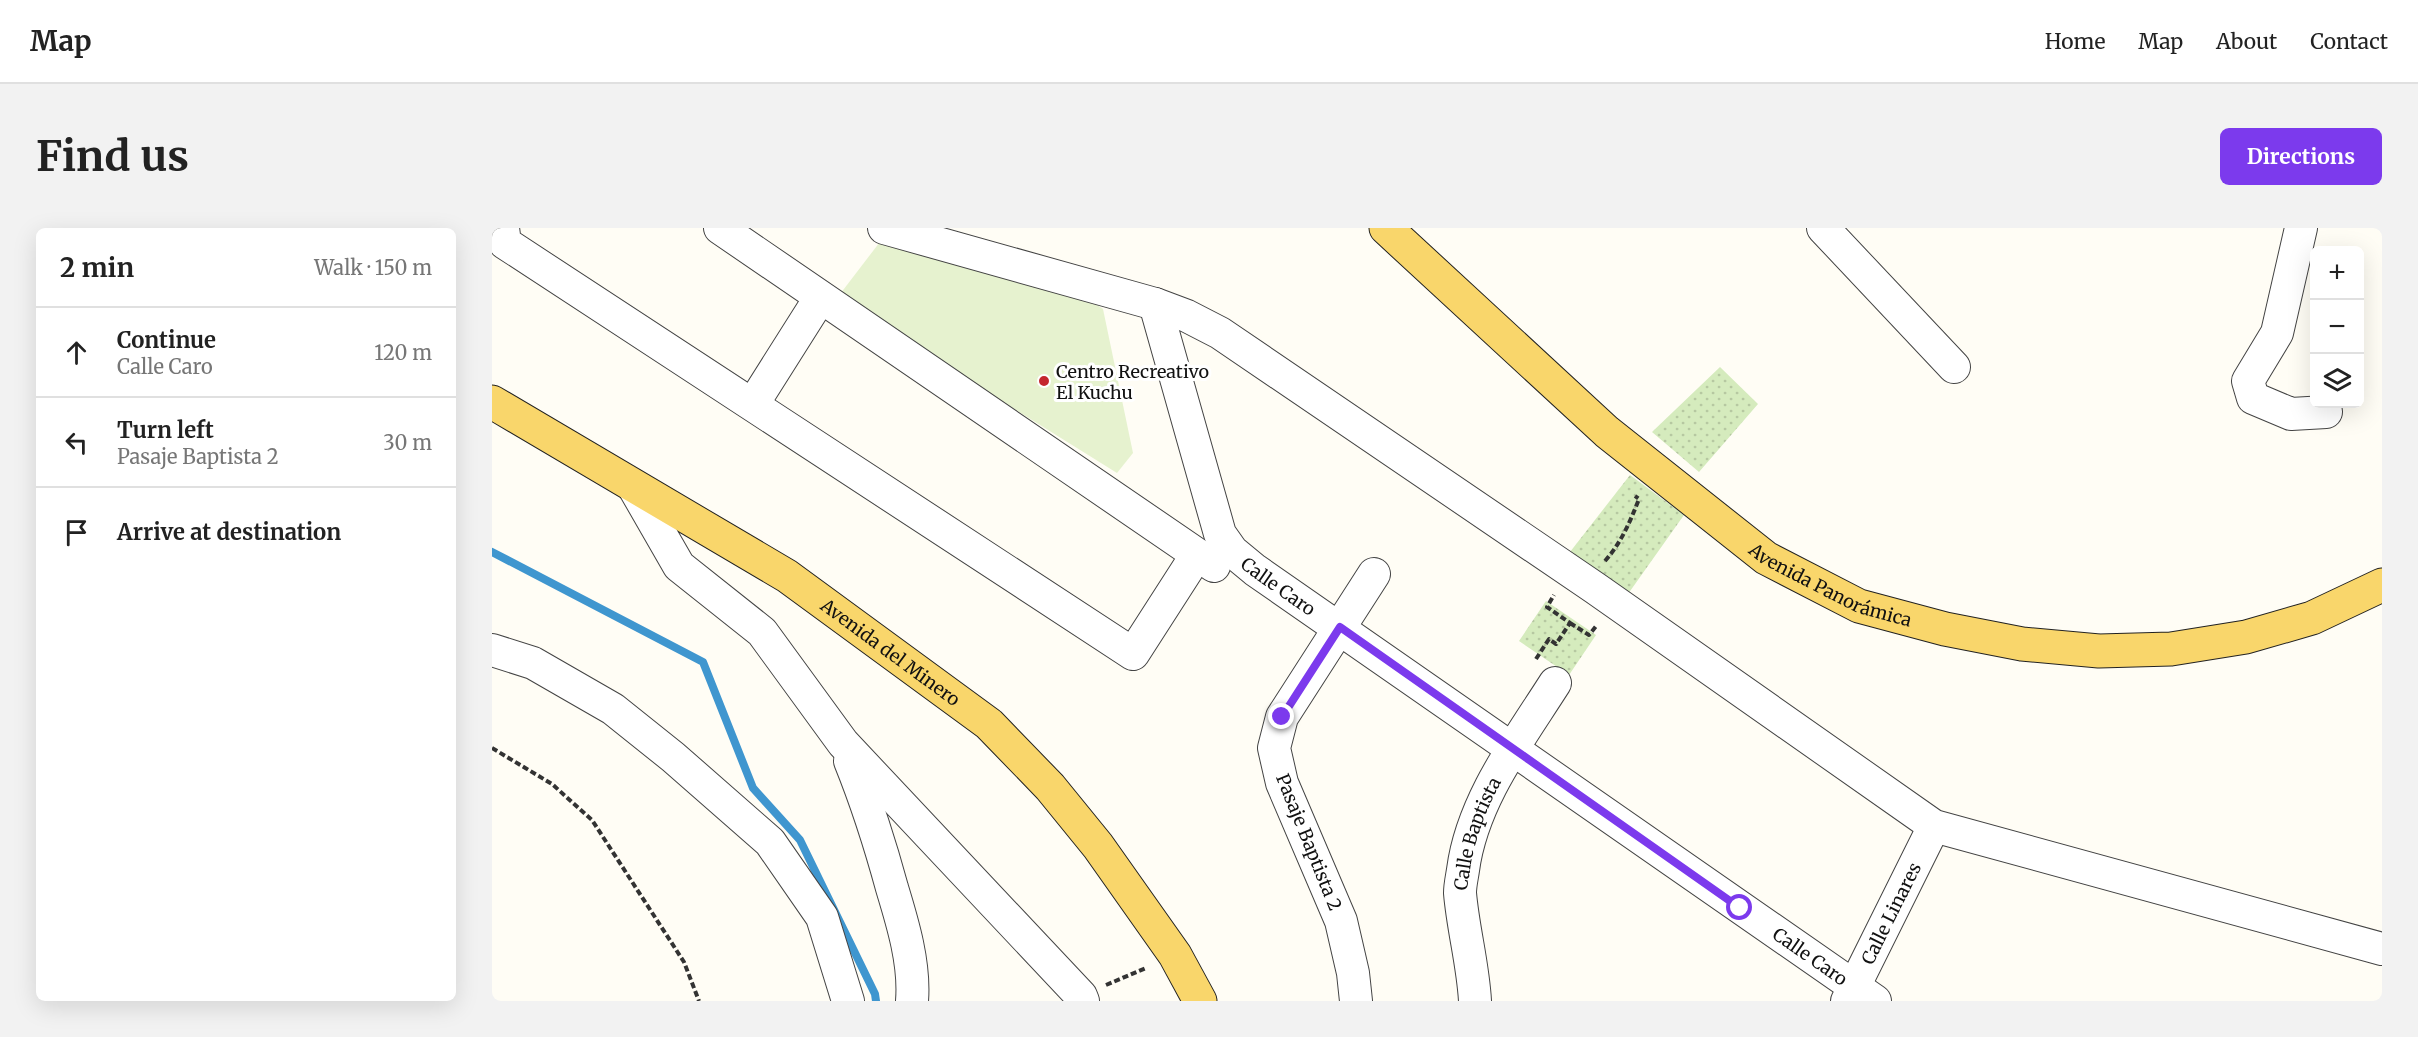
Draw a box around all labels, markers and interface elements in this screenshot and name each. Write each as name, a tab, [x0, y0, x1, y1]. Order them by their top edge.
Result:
text: Map	[30, 23, 92, 59]
text: Home	[2045, 28, 2105, 55]
text: Map	[2138, 28, 2183, 55]
text: About	[2216, 28, 2277, 55]
text: Contact	[2310, 28, 2388, 55]
button: Directions	[2220, 128, 2382, 185]
text: Find us	[36, 130, 189, 182]
map controls	[2310, 246, 2364, 408]
button: +	[2310, 246, 2364, 300]
text: 2 min	[60, 251, 134, 284]
text: Walk · 150 m	[314, 255, 432, 280]
button: −	[2310, 300, 2364, 354]
text: Continue	[117, 326, 216, 354]
icon: ahead	[60, 336, 93, 369]
text: 120 m	[374, 340, 432, 365]
text: Calle Caro	[117, 354, 213, 379]
button: layers	[2310, 354, 2364, 408]
place label: Centro Recreativo El Kuchu	[1056, 360, 1209, 404]
marker: Centro Recreativo El Kuchu	[1037, 374, 1051, 388]
text: Turn left	[117, 416, 214, 444]
icon: left	[60, 426, 93, 459]
text: 30 m	[383, 430, 432, 455]
text: Pasaje Baptista 2	[117, 444, 279, 469]
icon: arrive	[60, 516, 93, 549]
text: Arrive at destination	[117, 518, 341, 546]
street label: Avenida Panorámica	[1744, 537, 1915, 631]
street label: Calle Caro	[1236, 552, 1320, 620]
street label: Avenida del Minero	[816, 593, 965, 711]
route end	[1268, 703, 1294, 729]
street label: Pasaje Baptista 2	[1271, 770, 1347, 914]
street label: Calle Baptista	[1448, 773, 1506, 892]
street label: Calle Linares	[1856, 858, 1926, 968]
route start	[1726, 894, 1752, 920]
street label: Calle Caro	[1768, 922, 1852, 990]

